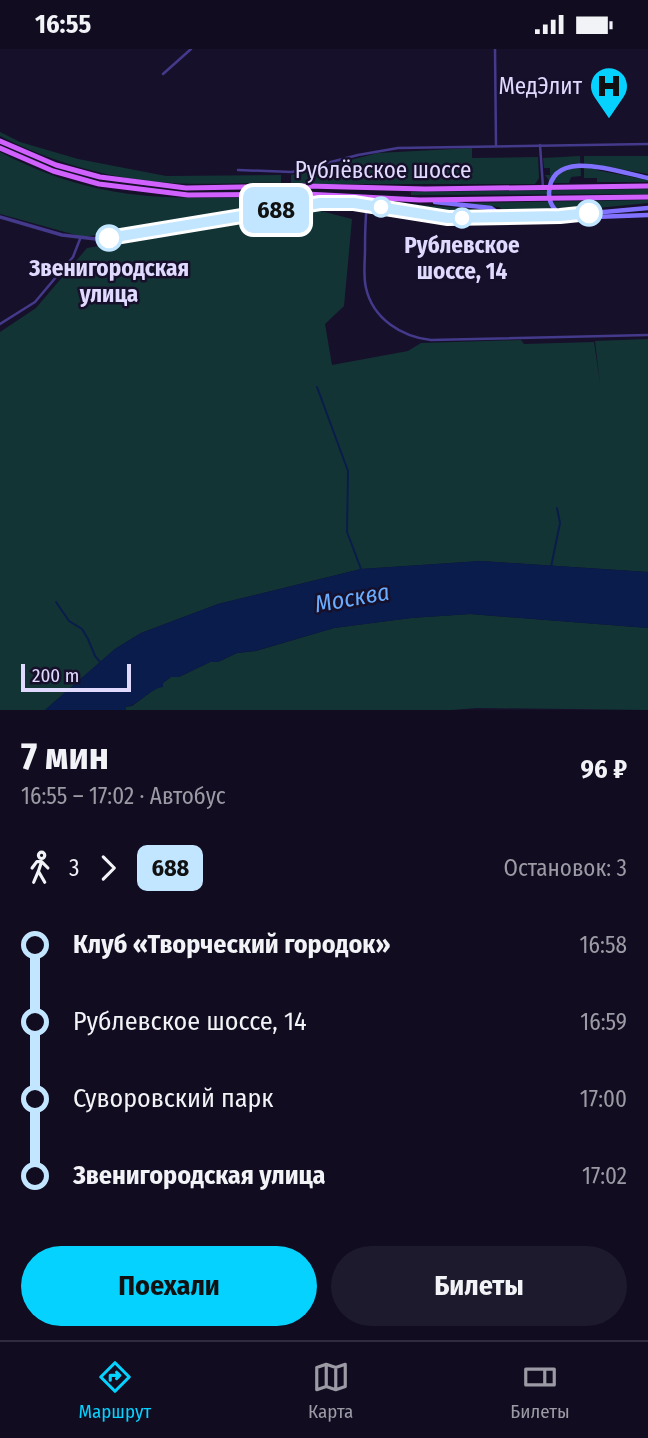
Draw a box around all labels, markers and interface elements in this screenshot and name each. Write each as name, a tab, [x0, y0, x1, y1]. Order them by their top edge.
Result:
text: 16:55	[35, 9, 91, 40]
hospital icon: МедЭлит	[588, 65, 630, 120]
place label: МедЭлит	[499, 72, 583, 100]
street label: Рублёвское шоссе	[295, 156, 471, 184]
line badge: 688	[236, 187, 316, 233]
text: 688	[257, 196, 295, 224]
unlabelled marker	[371, 197, 391, 217]
unlabelled marker	[576, 200, 602, 226]
marker: Рублевское шоссе, 14	[452, 208, 472, 228]
marker: Звенигородская улица	[96, 225, 122, 251]
place label: Рублевское шоссе, 14	[404, 231, 520, 285]
place label: Звенигородская улица	[28, 254, 189, 308]
water label: Москва	[313, 578, 391, 618]
scale bar	[21, 661, 131, 693]
text: 200 m	[32, 664, 79, 687]
text: 7 мин	[21, 733, 109, 779]
text: 96 ₽	[580, 754, 627, 785]
text: 16:55 – 17:02 · Автобус	[21, 782, 226, 810]
icon: walk	[21, 849, 59, 887]
icon: forward	[89, 849, 127, 887]
text: 3	[69, 854, 79, 882]
text: 688	[151, 854, 189, 882]
text: Остановок: 3	[503, 854, 627, 882]
text: Клуб «Творческий городок»	[73, 929, 391, 960]
text: 16:58	[580, 931, 627, 959]
text: Рублевское шоссе, 14	[73, 1006, 307, 1037]
text: 16:59	[580, 1008, 627, 1036]
text: Суворовский парк	[73, 1083, 274, 1114]
text: 17:00	[580, 1085, 627, 1113]
text: Звенигородская улица	[73, 1160, 326, 1191]
text: 17:02	[582, 1162, 627, 1190]
button: Поехали	[21, 1246, 317, 1326]
button: Билеты	[331, 1246, 627, 1326]
tab: Маршрут	[78, 1358, 151, 1423]
tab: Карта	[308, 1358, 353, 1423]
tab: Билеты	[510, 1358, 570, 1423]

